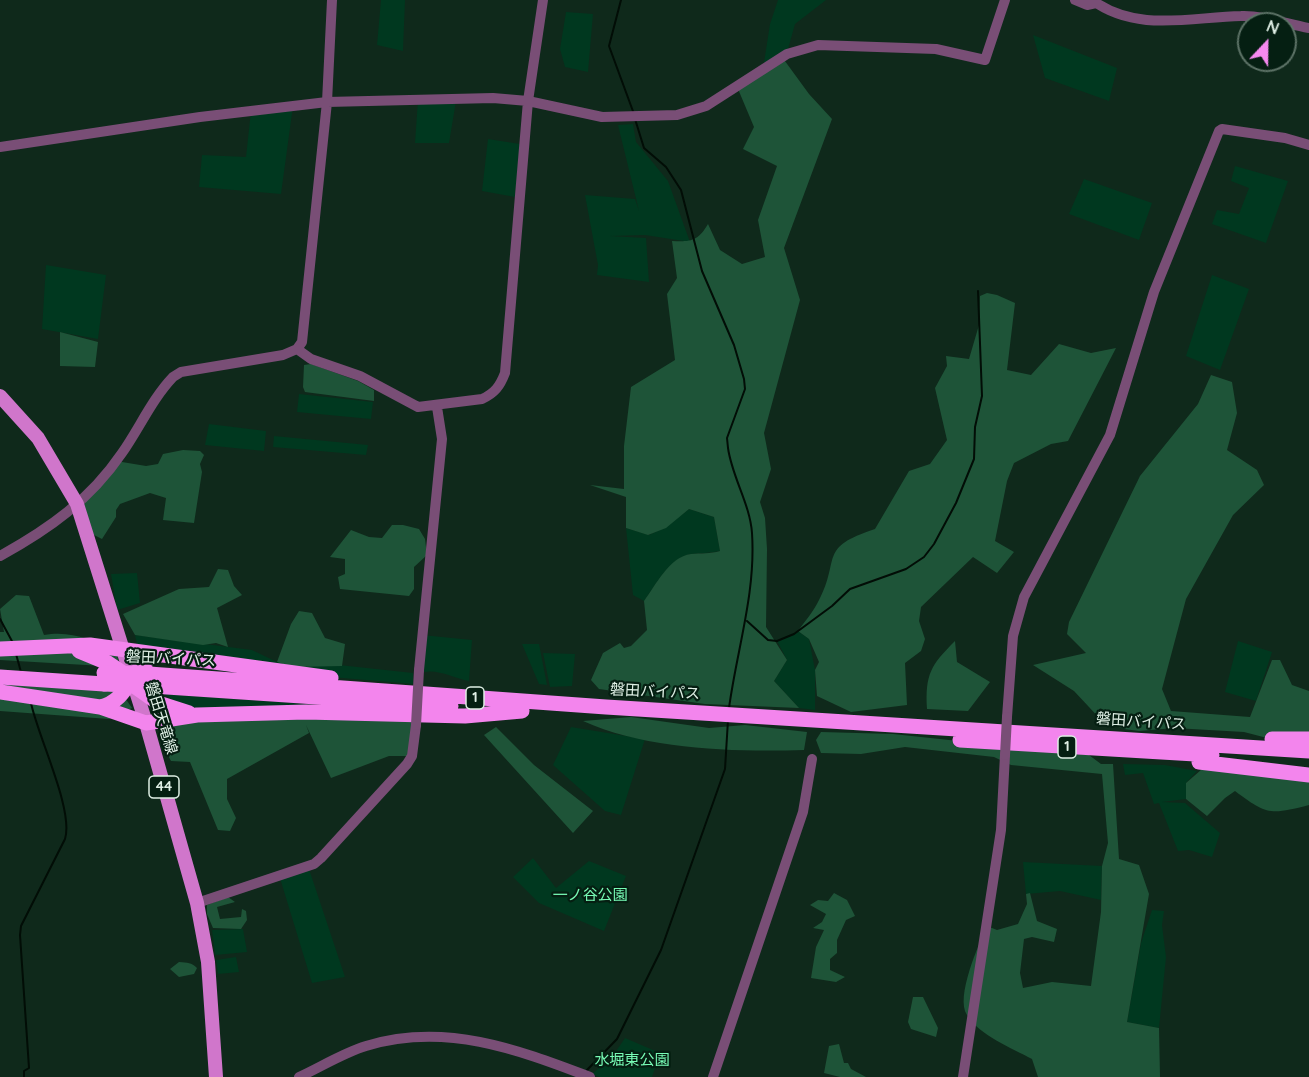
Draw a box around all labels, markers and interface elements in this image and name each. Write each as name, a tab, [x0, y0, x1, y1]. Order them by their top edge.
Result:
north arrow	[1237, 12, 1297, 72]
text: N	[1264, 16, 1282, 39]
street label: 磐田バイパス	[126, 648, 216, 670]
street label: 磐田天竜線	[141, 680, 181, 756]
street label: 磐田バイパス	[610, 681, 700, 703]
road number: 1	[466, 687, 484, 709]
street label: 磐田バイパス	[1095, 710, 1187, 734]
road number: 1	[1058, 736, 1076, 758]
road number: 44	[149, 776, 179, 798]
park label: 一ノ谷公園	[553, 886, 627, 904]
park label: 水堀東公園	[595, 1051, 669, 1069]

